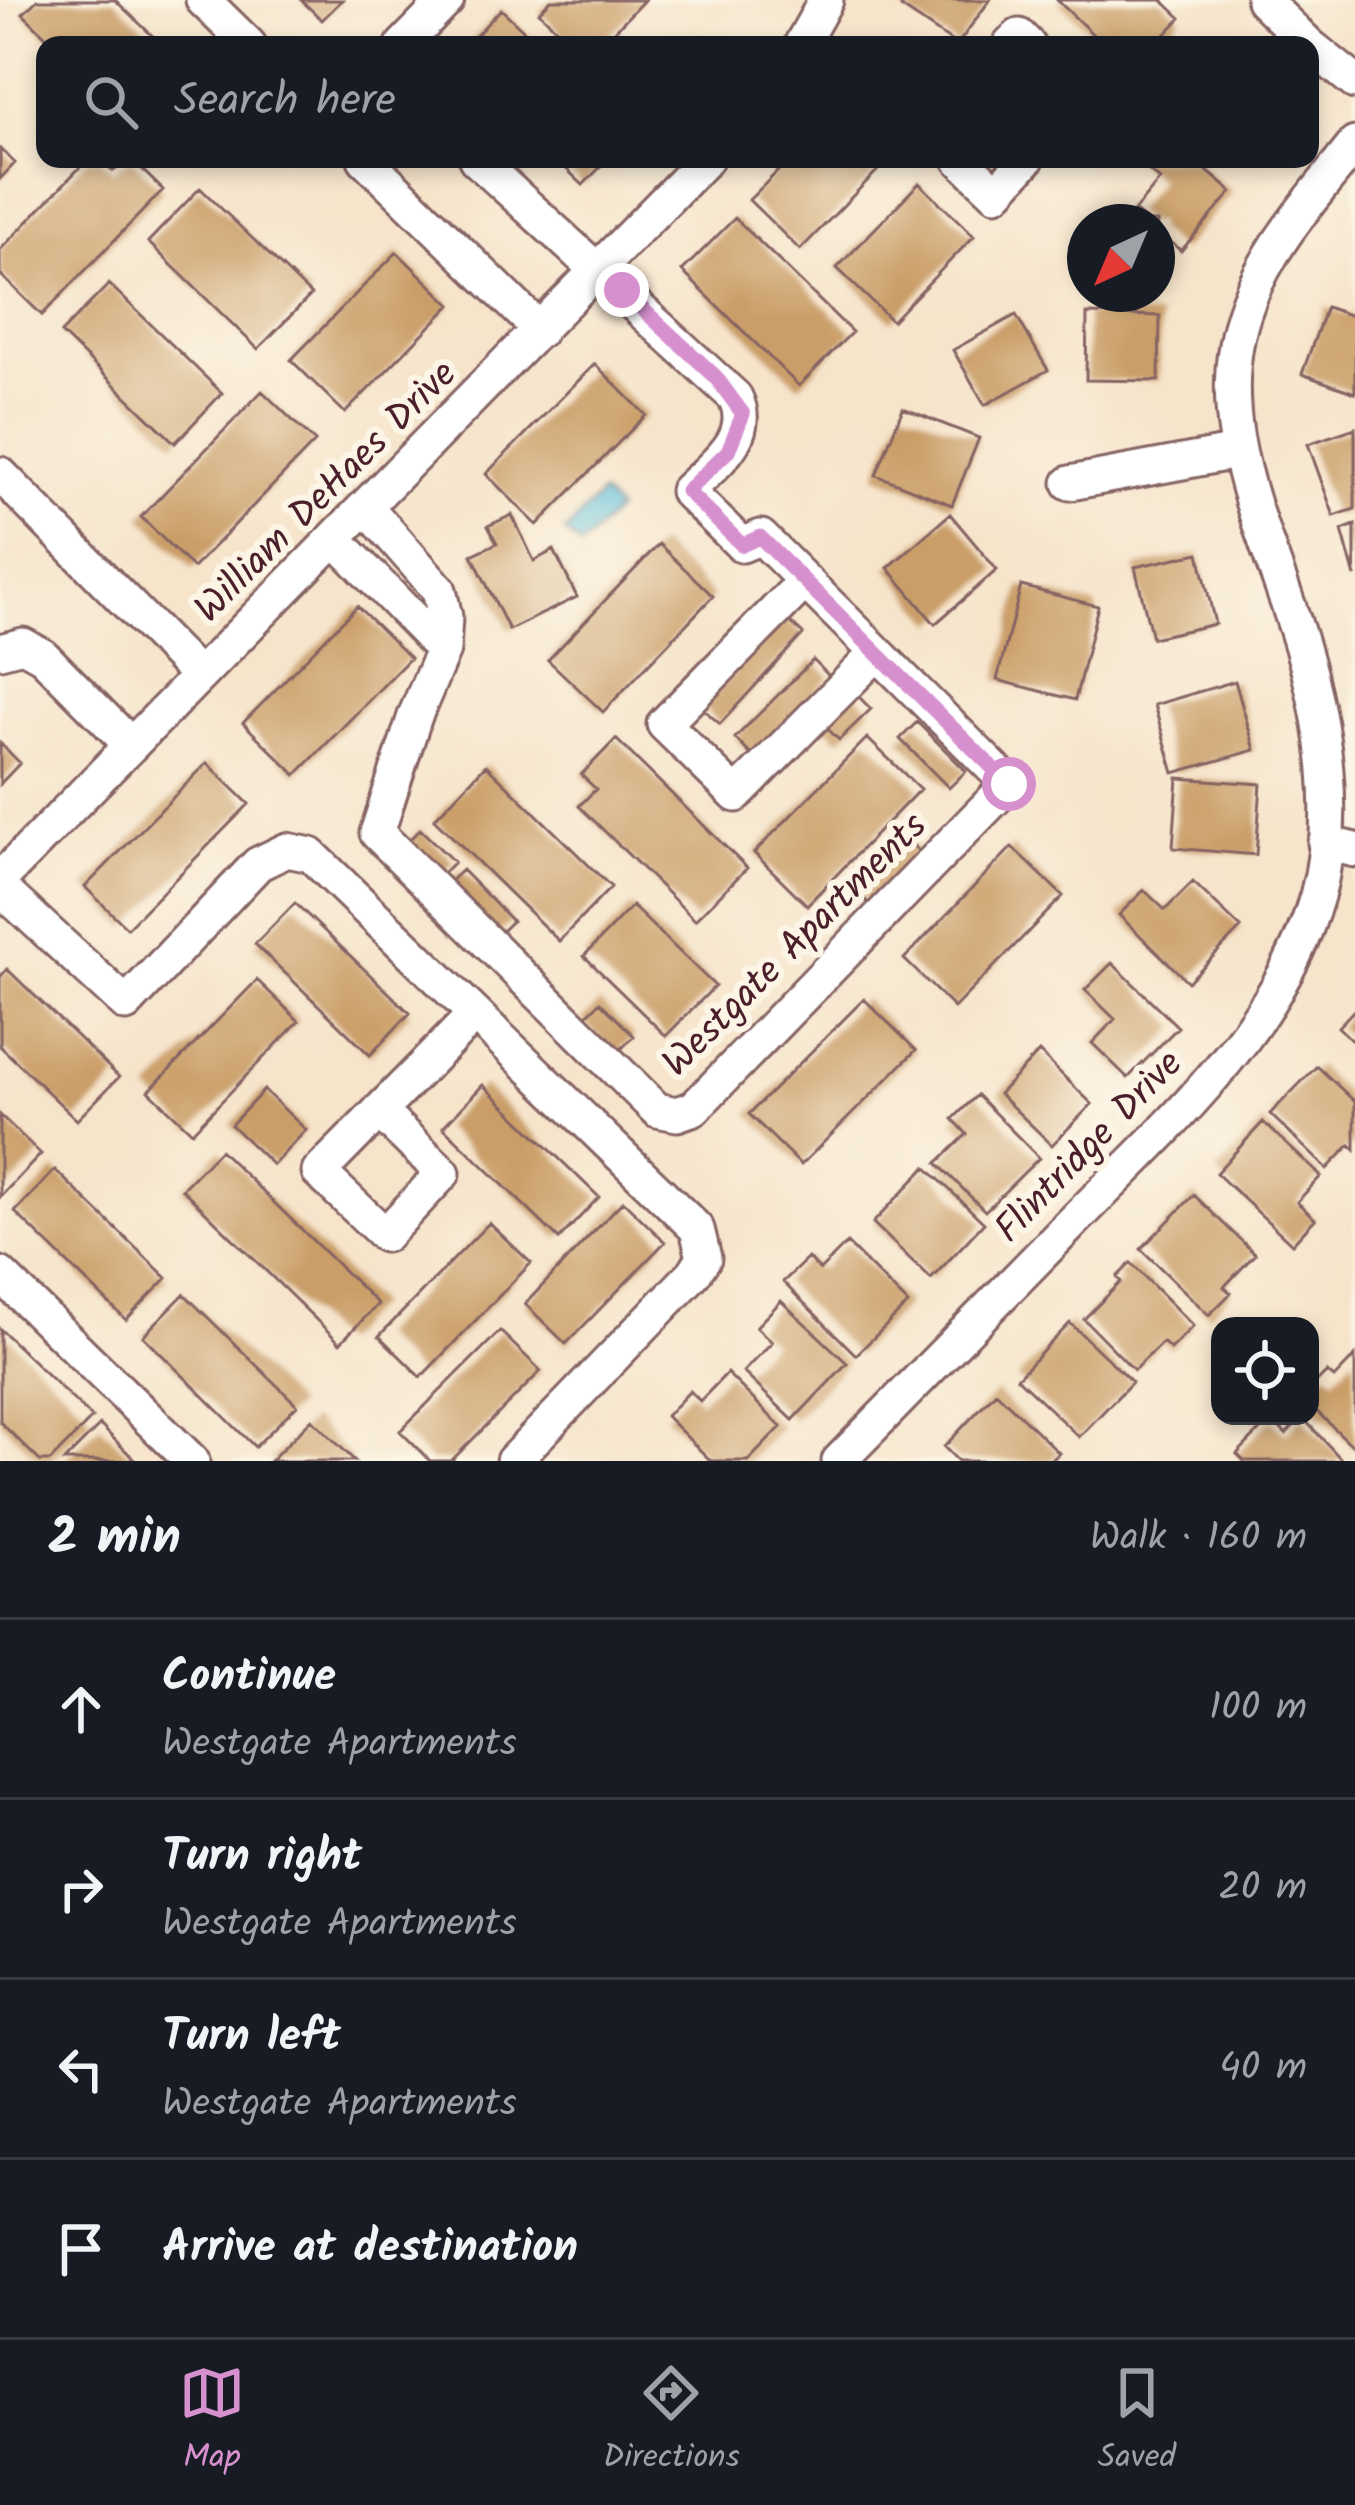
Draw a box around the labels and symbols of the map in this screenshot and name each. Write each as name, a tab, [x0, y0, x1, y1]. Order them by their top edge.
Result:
north arrow	[1067, 204, 1175, 312]
route end	[595, 263, 649, 317]
street label: William DeHaes Drive	[181, 347, 473, 639]
route start	[982, 757, 1036, 811]
street label: Westgate Apartments	[649, 798, 943, 1093]
street label: Flintridge Drive	[981, 1036, 1199, 1259]

